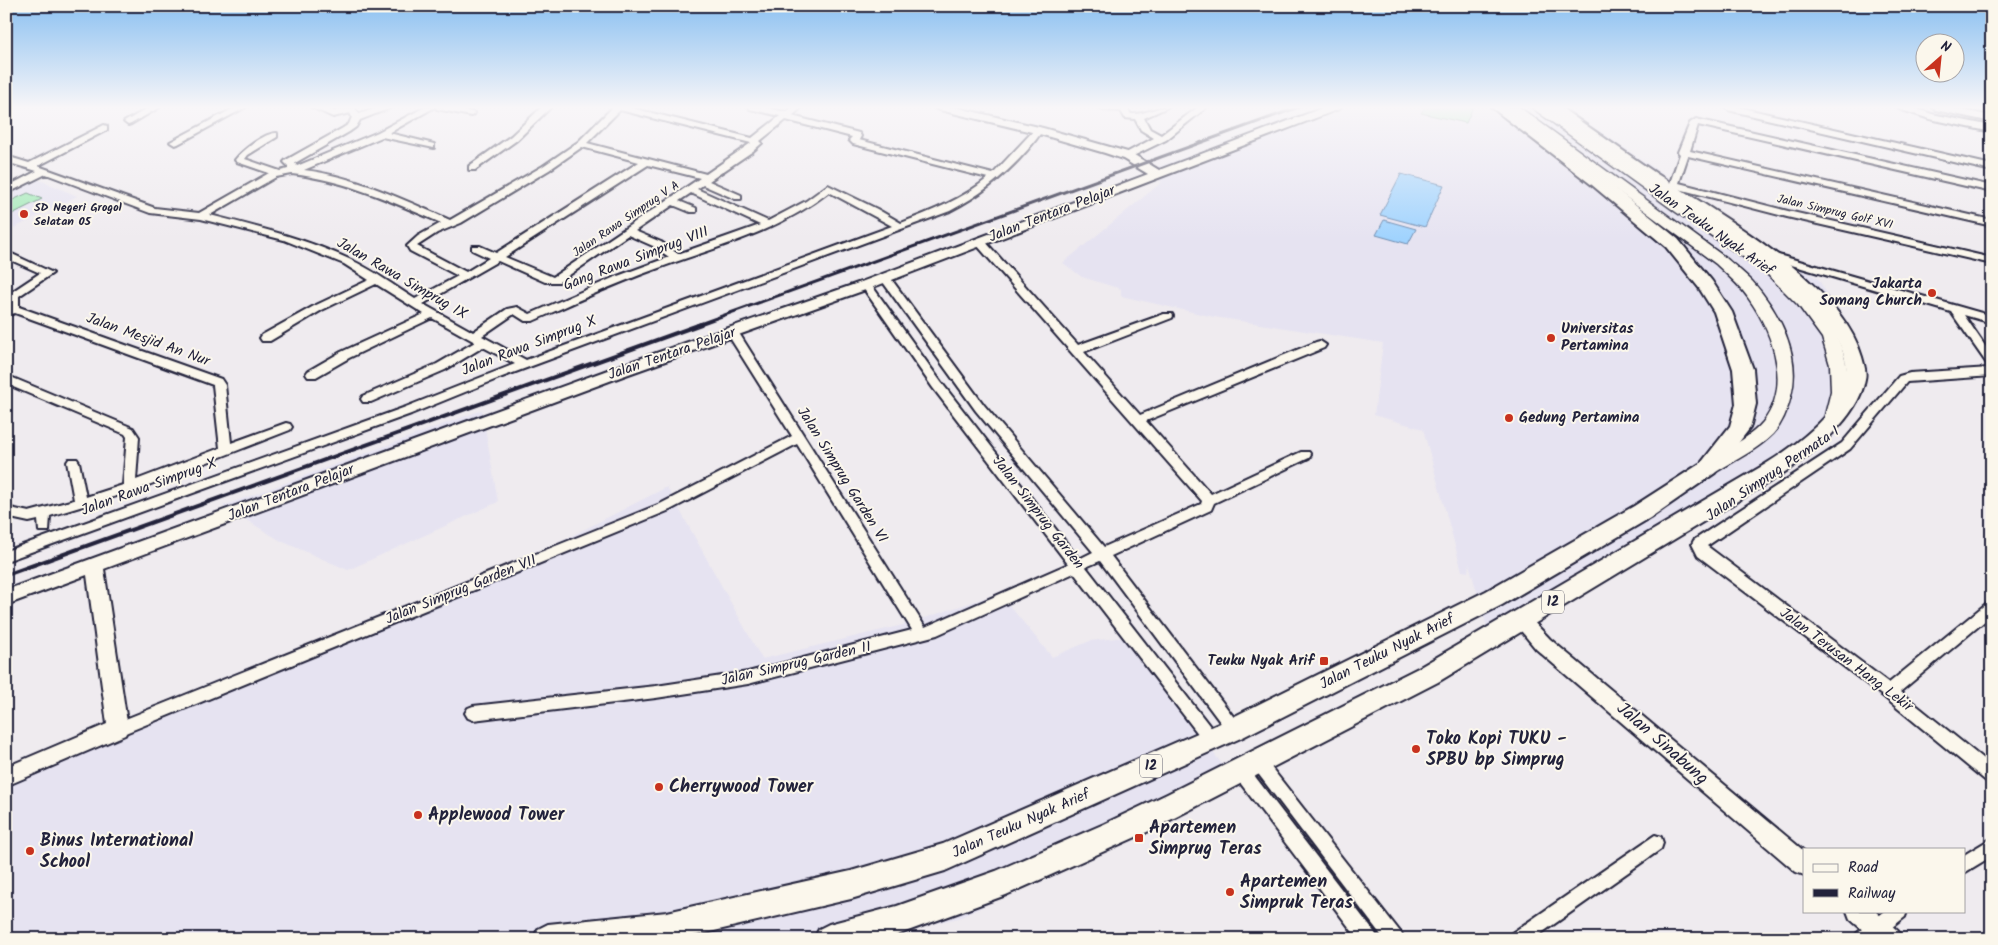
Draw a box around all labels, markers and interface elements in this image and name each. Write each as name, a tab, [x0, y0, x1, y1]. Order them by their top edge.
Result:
north arrow	[1916, 32, 1966, 82]
text: N	[1937, 35, 1955, 59]
street label: Jalan Rawa Simprug V A	[569, 176, 683, 262]
street label: Jalan Tentara Pelajar	[985, 178, 1120, 249]
street label: Jalan Teuku Nyak Arief	[1643, 178, 1780, 283]
street label: Jalan Simprug Golf XVI	[1775, 189, 1895, 235]
place label: SD Negeri Grogol Selatan 05	[34, 198, 123, 231]
marker: SD Negeri Grogol Selatan 05	[18, 208, 30, 220]
street label: Gang Rawa Simprug VIII	[560, 220, 713, 298]
street label: Jalan Rawa Simprug IX	[332, 232, 473, 327]
place label: Jakarta Somang Church	[1819, 272, 1922, 313]
marker: Jakarta Somang Church	[1926, 287, 1938, 299]
street label: Jalan Mesjid An Nur	[83, 306, 214, 374]
street label: Jalan Rawa Simprug X	[458, 309, 601, 383]
place label: Universitas Pertamina	[1561, 317, 1634, 358]
street label: Jalan Tentara Pelajar	[605, 321, 740, 387]
marker: Universitas Pertamina	[1545, 332, 1557, 344]
street label: Jalan Simprug Garden VI	[790, 402, 894, 548]
place label: Gedung Pertamina	[1519, 406, 1640, 430]
marker: Gedung Pertamina	[1503, 412, 1515, 424]
street label: Jalan Simprug Permata I	[1701, 420, 1845, 528]
street label: Jalan Rawa Simprug X	[78, 451, 221, 523]
street label: Jalan Simprug Garden	[986, 451, 1090, 575]
street label: Jalan Tentara Pelajar	[224, 457, 359, 528]
street label: Jalan Simprug Garden VII	[382, 549, 541, 631]
road number: 12	[1542, 590, 1564, 614]
street label: Jalan Terusan Hang Lekir	[1774, 602, 1919, 719]
street label: Jalan Teuku Nyak Arief	[1315, 607, 1460, 696]
street label: Jalan Simprug Garden II	[719, 635, 874, 693]
place label: Teuku Nyak Arif	[1207, 649, 1315, 673]
marker: Teuku Nyak Arif	[1318, 655, 1330, 667]
street label: Jalan Sinabung	[1609, 695, 1715, 793]
place label: Toko Kopi TUKU - SPBU bp Simprug	[1426, 725, 1567, 775]
marker: Toko Kopi TUKU - SPBU bp Simprug	[1410, 743, 1422, 755]
road number: 12	[1140, 754, 1162, 778]
place label: Cherrywood Tower	[669, 773, 815, 802]
marker: Cherrywood Tower	[653, 781, 665, 793]
street label: Jalan Teuku Nyak Arief	[948, 782, 1095, 865]
place label: Applewood Tower	[428, 801, 566, 830]
marker: Applewood Tower	[412, 809, 424, 821]
place label: Apartemen Simprug Teras	[1149, 814, 1262, 864]
place label: Binus International School	[40, 827, 193, 877]
marker: Apartemen Simprug Teras	[1133, 832, 1145, 844]
marker: Binus International School	[24, 845, 36, 857]
legend	[1803, 848, 1966, 912]
text: Road	[1848, 856, 1879, 880]
place label: Apartemen Simpruk Teras	[1240, 868, 1353, 918]
text: Railway	[1848, 882, 1896, 906]
marker: Apartemen Simpruk Teras	[1224, 886, 1236, 898]

